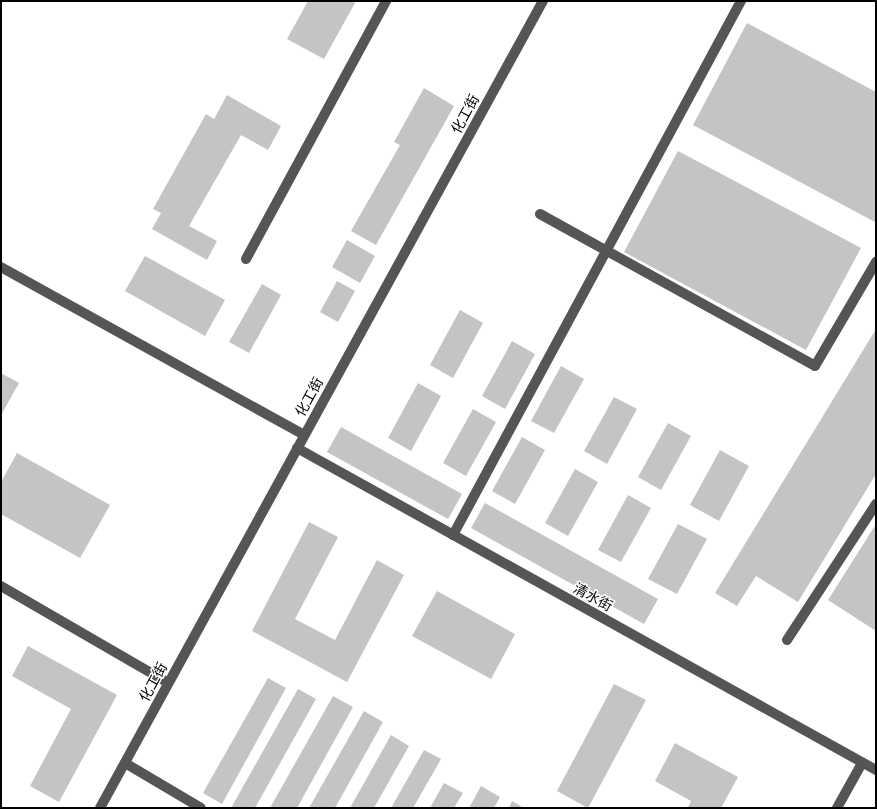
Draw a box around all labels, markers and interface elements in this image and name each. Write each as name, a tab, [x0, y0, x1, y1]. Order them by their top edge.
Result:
street label: 化工街	[447, 92, 483, 136]
street label: 化工街	[291, 375, 327, 419]
street label: 清水街	[571, 579, 615, 615]
street label: 化工街	[135, 660, 171, 704]

